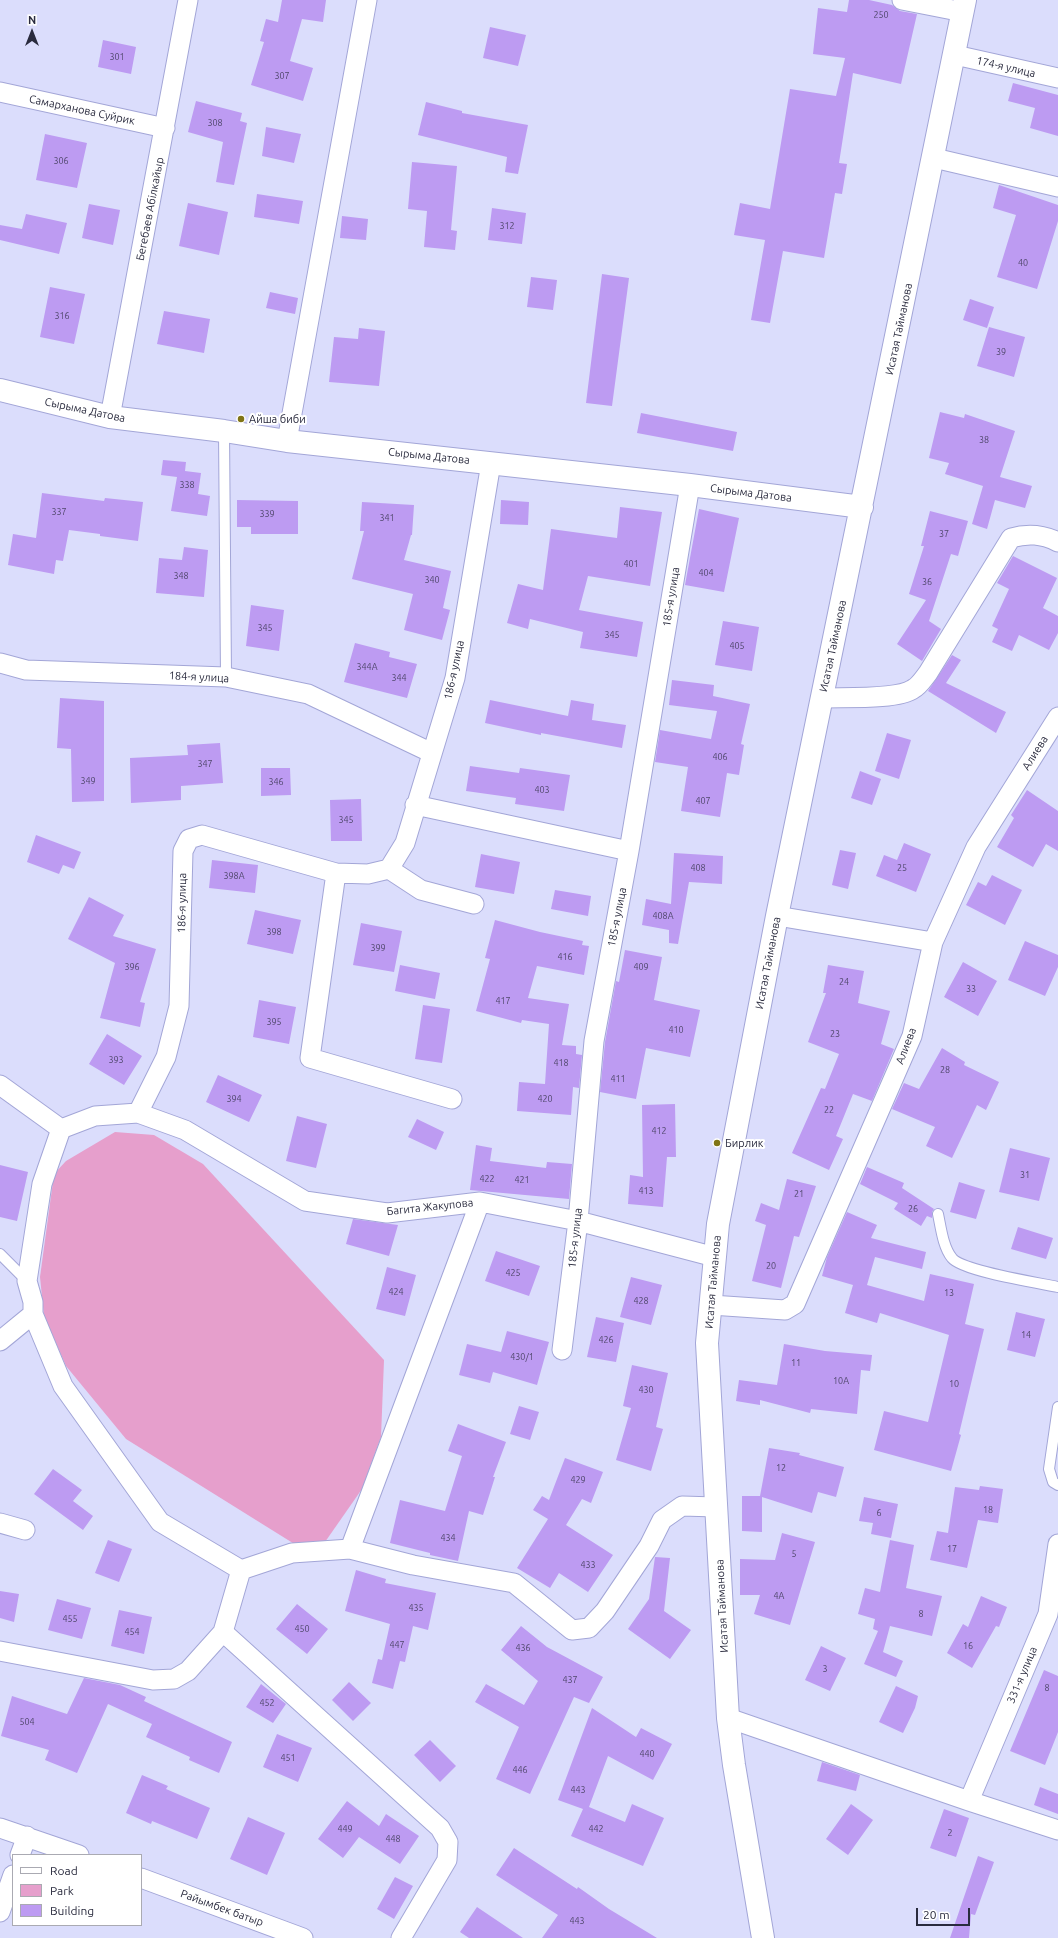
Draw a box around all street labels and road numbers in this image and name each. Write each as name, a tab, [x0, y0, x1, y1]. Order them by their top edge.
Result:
street label: 174-я улица	[975, 54, 1037, 80]
street label: Самарханова Суйрик	[28, 92, 136, 128]
street label: Бегебаев Абілкайыр	[133, 156, 167, 262]
street label: Исатая Тайманова	[883, 282, 915, 376]
street label: Сырыма Датова	[43, 395, 127, 425]
street label: Сырыма Датова	[387, 445, 471, 467]
street label: Сырыма Датова	[709, 481, 793, 505]
street label: 185-я улица	[660, 566, 682, 628]
street label: Исатая Тайманова	[817, 599, 849, 693]
street label: 186-я улица	[441, 639, 467, 701]
street label: 184-я улица	[169, 669, 229, 685]
street label: Алиева	[1019, 733, 1051, 773]
street label: 186-я улица	[175, 873, 189, 933]
street label: 185-я улица	[605, 886, 629, 948]
street label: Исатая Тайманова	[753, 916, 783, 1010]
street label: Алиева	[893, 1026, 919, 1066]
street label: Багита Жакупова	[386, 1196, 474, 1218]
street label: 185-я улица	[565, 1207, 585, 1269]
street label: Исатая Тайманова	[702, 1235, 724, 1329]
street label: Исатая Тайманова	[713, 1559, 731, 1653]
street label: 331-я улица	[1004, 1645, 1040, 1705]
street label: Райымбек батыр	[179, 1887, 265, 1929]

